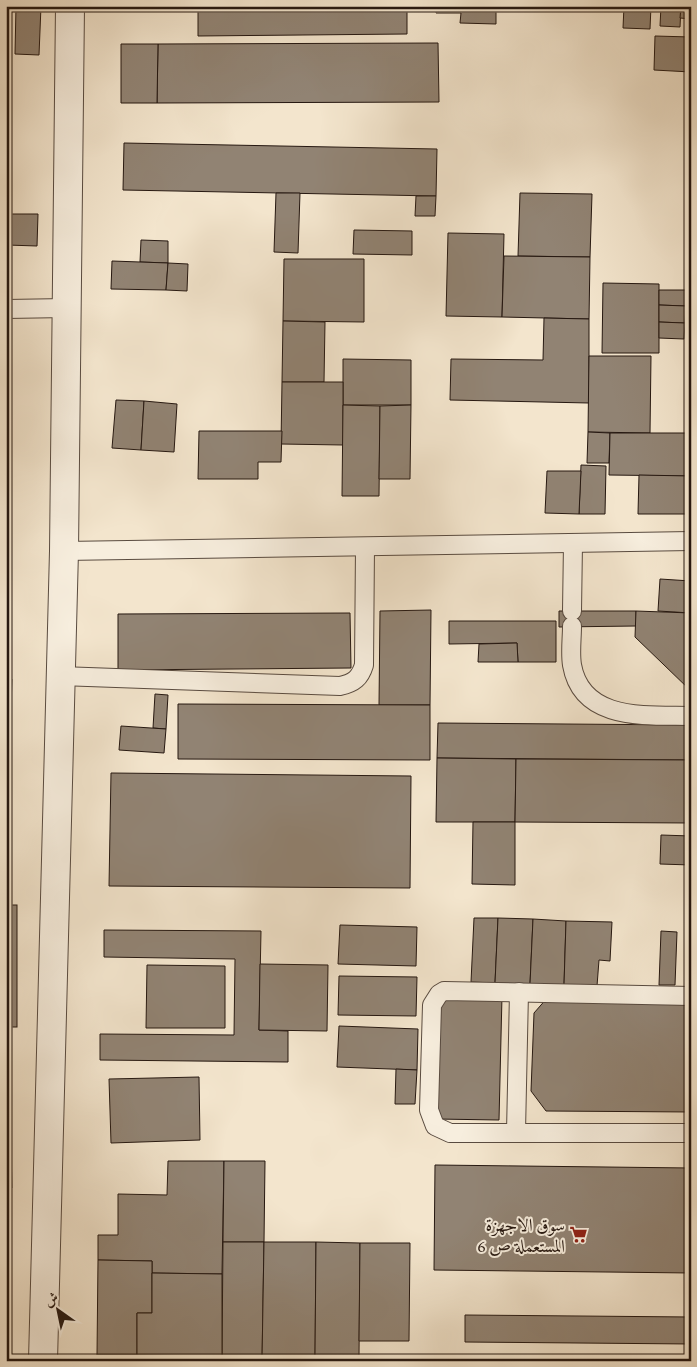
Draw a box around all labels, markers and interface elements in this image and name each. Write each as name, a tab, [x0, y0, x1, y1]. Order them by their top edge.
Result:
place label: سوق الاجهزة المستعملة ص 6	[477, 1213, 565, 1258]
supermarket icon: سوق الاجهزة المستعملة ص 6	[569, 1225, 589, 1245]
north arrow	[32, 1284, 82, 1334]
text: ش	[40, 1288, 62, 1311]

